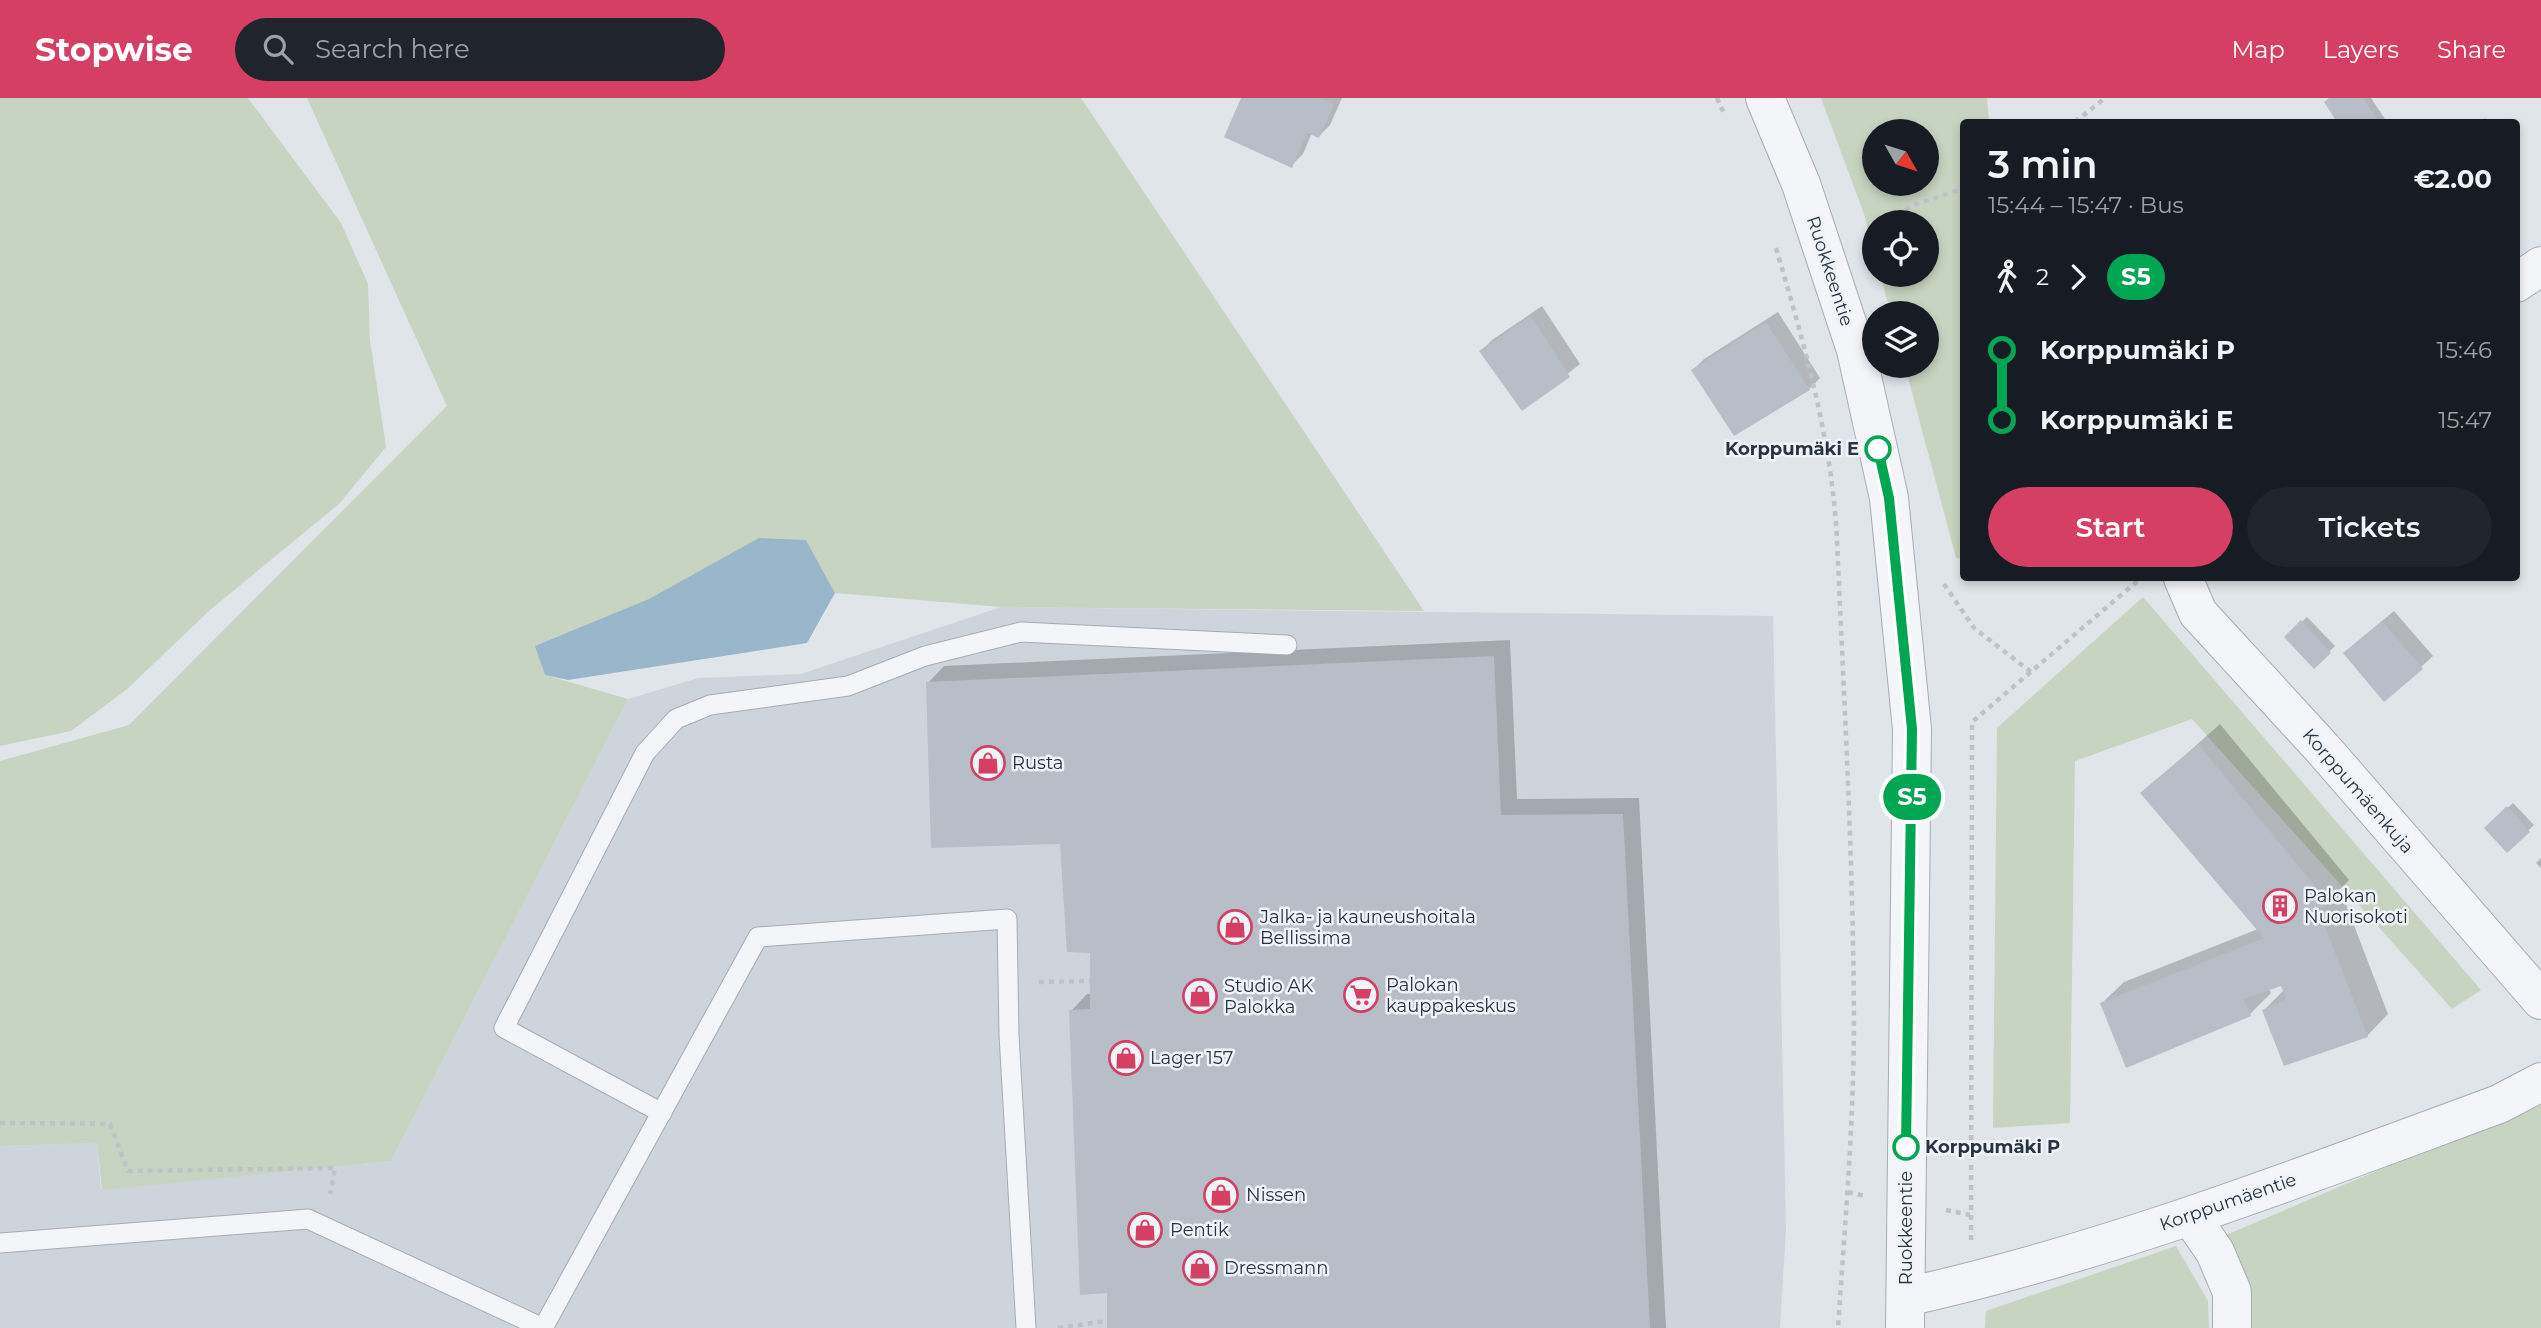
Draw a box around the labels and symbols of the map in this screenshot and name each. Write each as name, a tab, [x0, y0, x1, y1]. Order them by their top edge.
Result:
north arrow	[1862, 119, 1939, 196]
street label: Ruokkeentie	[1802, 213, 1858, 329]
marker: Korppumäki E	[1865, 436, 1891, 462]
place label: Korppumäki E	[1725, 438, 1859, 460]
street label: Korppumäenkuja	[2298, 724, 2418, 858]
shop icon: Rusta	[969, 744, 1007, 782]
place label: Rusta	[1012, 752, 1063, 774]
line badge: S5	[1881, 774, 1944, 820]
place label: Palokan Nuorisokoti	[2304, 885, 2408, 928]
building icon: Palokan Nuorisokoti	[2261, 887, 2299, 925]
place label: Jalka- ja kauneushoitala Bellissima	[1259, 906, 1476, 949]
shop icon: Jalka- ja kauneushoitala Bellissima	[1216, 908, 1254, 946]
place label: Palokan kauppakeskus	[1386, 974, 1516, 1017]
place label: Studio AK Palokka	[1224, 975, 1313, 1018]
supermarket icon: Palokan kauppakeskus	[1342, 976, 1380, 1014]
shop icon: Studio AK Palokka	[1181, 977, 1219, 1015]
shop icon: Lager 157	[1107, 1039, 1145, 1077]
place label: Lager 157	[1150, 1047, 1233, 1069]
marker: Korppumäki P	[1893, 1134, 1919, 1160]
place label: Korppumäki P	[1925, 1136, 2060, 1158]
street label: Korppumäentie	[2157, 1168, 2299, 1236]
street label: Ruokkeentie	[1895, 1171, 1917, 1285]
shop icon: Nissen	[1202, 1176, 1240, 1214]
place label: Nissen	[1246, 1184, 1306, 1206]
shop icon: Pentik	[1126, 1211, 1164, 1249]
place label: Pentik	[1170, 1219, 1229, 1241]
shop icon: Dressmann	[1181, 1249, 1219, 1287]
place label: Dressmann	[1224, 1257, 1328, 1279]

